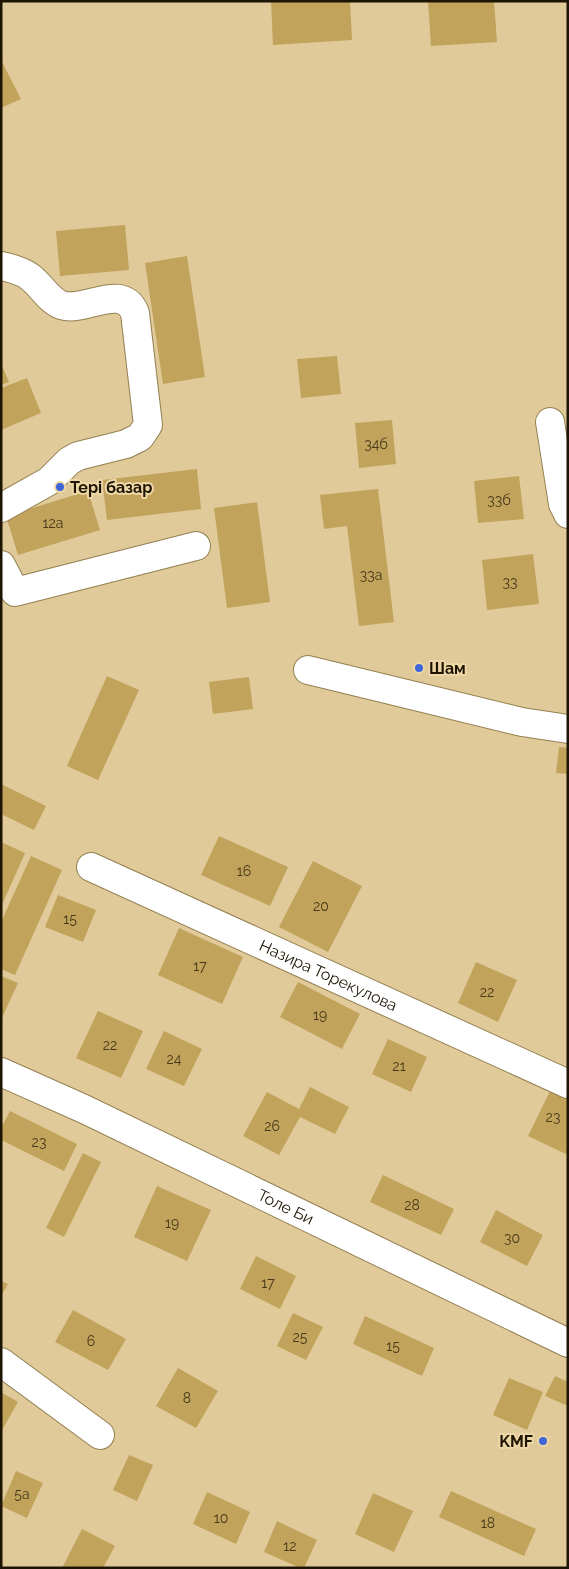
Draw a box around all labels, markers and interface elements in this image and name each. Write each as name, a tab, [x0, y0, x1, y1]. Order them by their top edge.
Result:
house number: 34б	[364, 436, 388, 452]
place label: Тері базар	[70, 478, 152, 497]
marker: Тері базар	[54, 481, 66, 493]
house number: 33б	[487, 492, 511, 508]
house number: 12а	[43, 515, 63, 531]
house number: 33а	[360, 567, 382, 583]
house number: 33	[503, 574, 517, 590]
place label: Шам	[429, 659, 466, 678]
marker: Шам	[413, 662, 425, 674]
house number: 16	[237, 863, 251, 879]
house number: 20	[313, 898, 329, 914]
house number: 15	[63, 911, 77, 927]
street label: Назира Торекулова	[256, 936, 400, 1015]
house number: 17	[193, 958, 207, 974]
house number: 22	[480, 984, 494, 1000]
house number: 19	[313, 1007, 327, 1023]
house number: 22	[103, 1037, 117, 1053]
house number: 24	[167, 1051, 182, 1067]
house number: 21	[392, 1058, 406, 1074]
house number: 23	[546, 1109, 560, 1125]
house number: 26	[264, 1118, 280, 1134]
house number: 23	[32, 1134, 46, 1150]
street label: Толе Би	[254, 1185, 317, 1229]
house number: 28	[404, 1197, 420, 1213]
house number: 19	[165, 1215, 179, 1231]
house number: 30	[504, 1230, 520, 1246]
house number: 17	[261, 1275, 275, 1291]
house number: 25	[293, 1329, 308, 1345]
house number: 6	[87, 1333, 95, 1349]
house number: 15	[386, 1338, 400, 1354]
house number: 8	[183, 1390, 191, 1406]
place label: KMF	[499, 1432, 533, 1451]
marker: KMF	[537, 1435, 549, 1447]
house number: 5а	[14, 1486, 30, 1502]
house number: 10	[214, 1510, 228, 1526]
house number: 18	[481, 1515, 495, 1531]
house number: 12	[283, 1538, 297, 1554]

